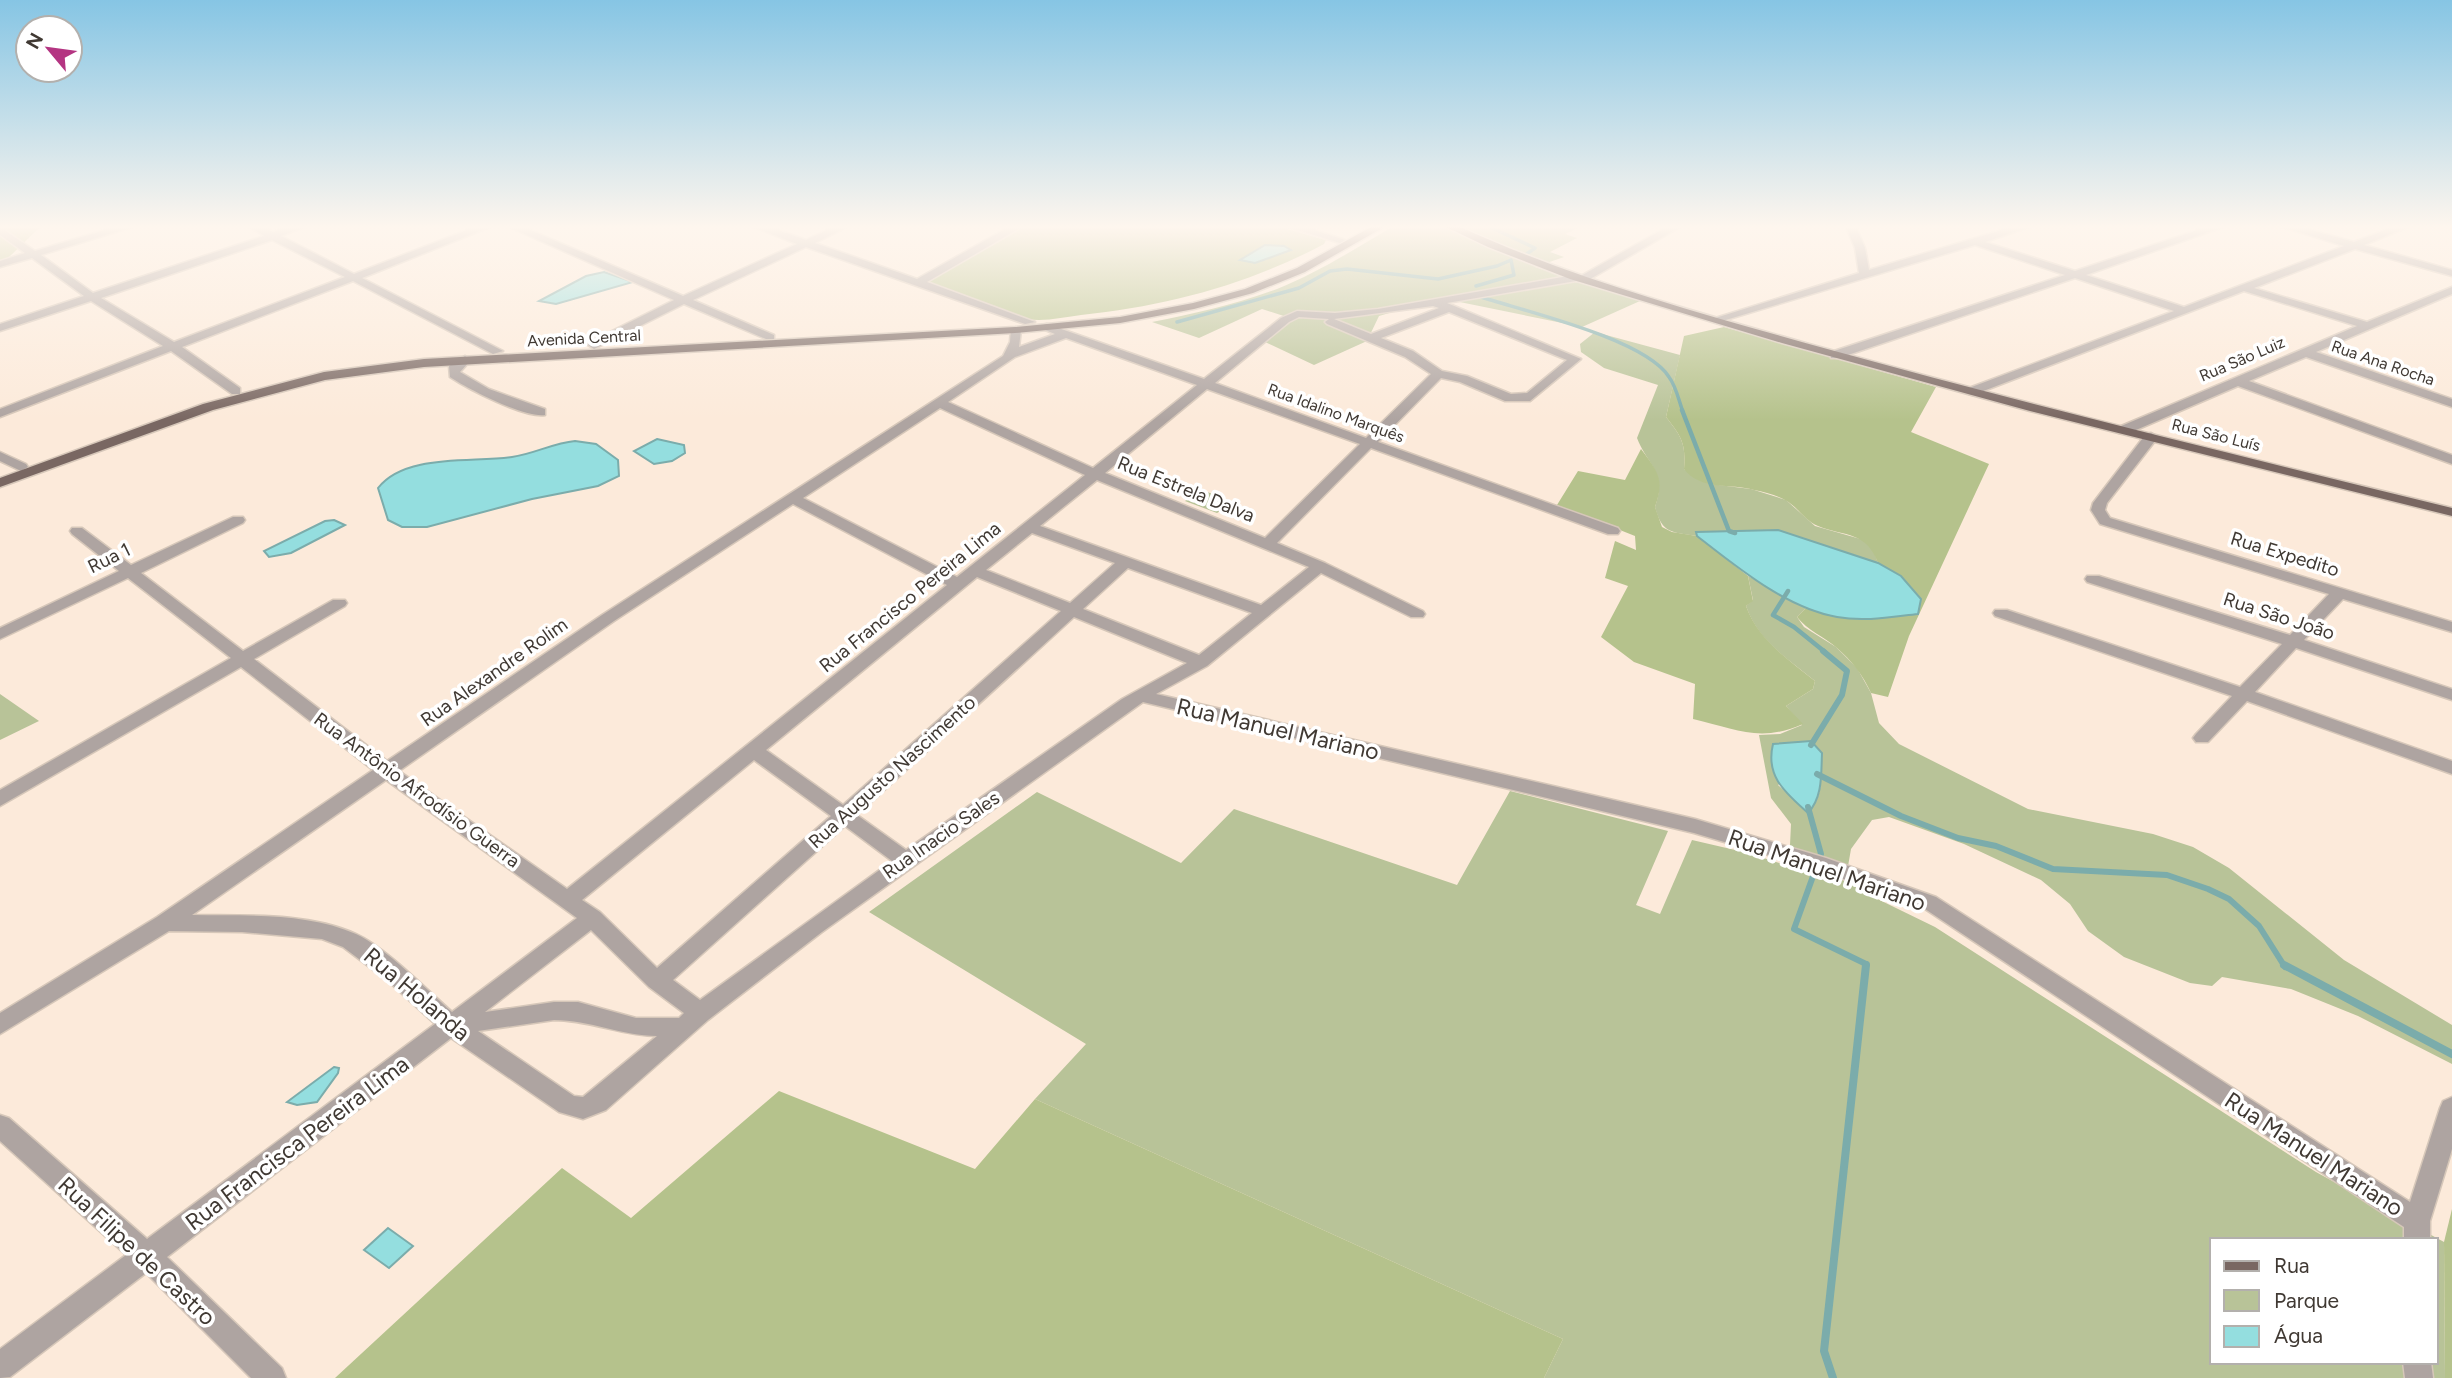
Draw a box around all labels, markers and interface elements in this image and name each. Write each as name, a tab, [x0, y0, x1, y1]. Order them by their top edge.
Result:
north arrow	[14, 14, 84, 84]
text: N	[21, 29, 48, 53]
street label: Avenida Central	[527, 326, 641, 350]
street label: Rua São Luiz	[2196, 332, 2288, 386]
street label: Rua Ana Rocha	[2329, 336, 2437, 390]
street label: Rua Idalino Marquês	[1265, 379, 1407, 447]
street label: Rua São Luís	[2170, 415, 2262, 455]
street label: Rua Estrela Dalva	[1114, 451, 1258, 527]
street label: Rua Francisco Pereira Lima	[815, 517, 1005, 677]
street label: Rua Expedito	[2228, 527, 2342, 581]
street label: Rua 1	[84, 538, 134, 578]
street label: Rua São João	[2221, 587, 2337, 645]
street label: Rua Alexandre Rolim	[416, 613, 572, 731]
street label: Rua Augusto Nascimento	[804, 691, 980, 853]
street label: Rua Manuel Mariano	[1174, 692, 1382, 766]
street label: Rua Antônio Afrodísio Guerra	[310, 708, 524, 872]
street label: Rua Inacio Sales	[878, 786, 1004, 884]
street label: Rua Manuel Mariano	[1725, 823, 1929, 917]
street label: Rua Holanda	[358, 941, 476, 1047]
street label: Rua Francisca Pereira Lima	[180, 1050, 414, 1236]
street label: Rua Manuel Mariano	[2220, 1086, 2408, 1222]
street label: Rua Filipe de Castro	[52, 1171, 222, 1331]
legend	[2210, 1238, 2438, 1364]
text: Rua	[2274, 1253, 2310, 1278]
text: Parque	[2274, 1288, 2339, 1313]
text: Água	[2274, 1323, 2323, 1348]

